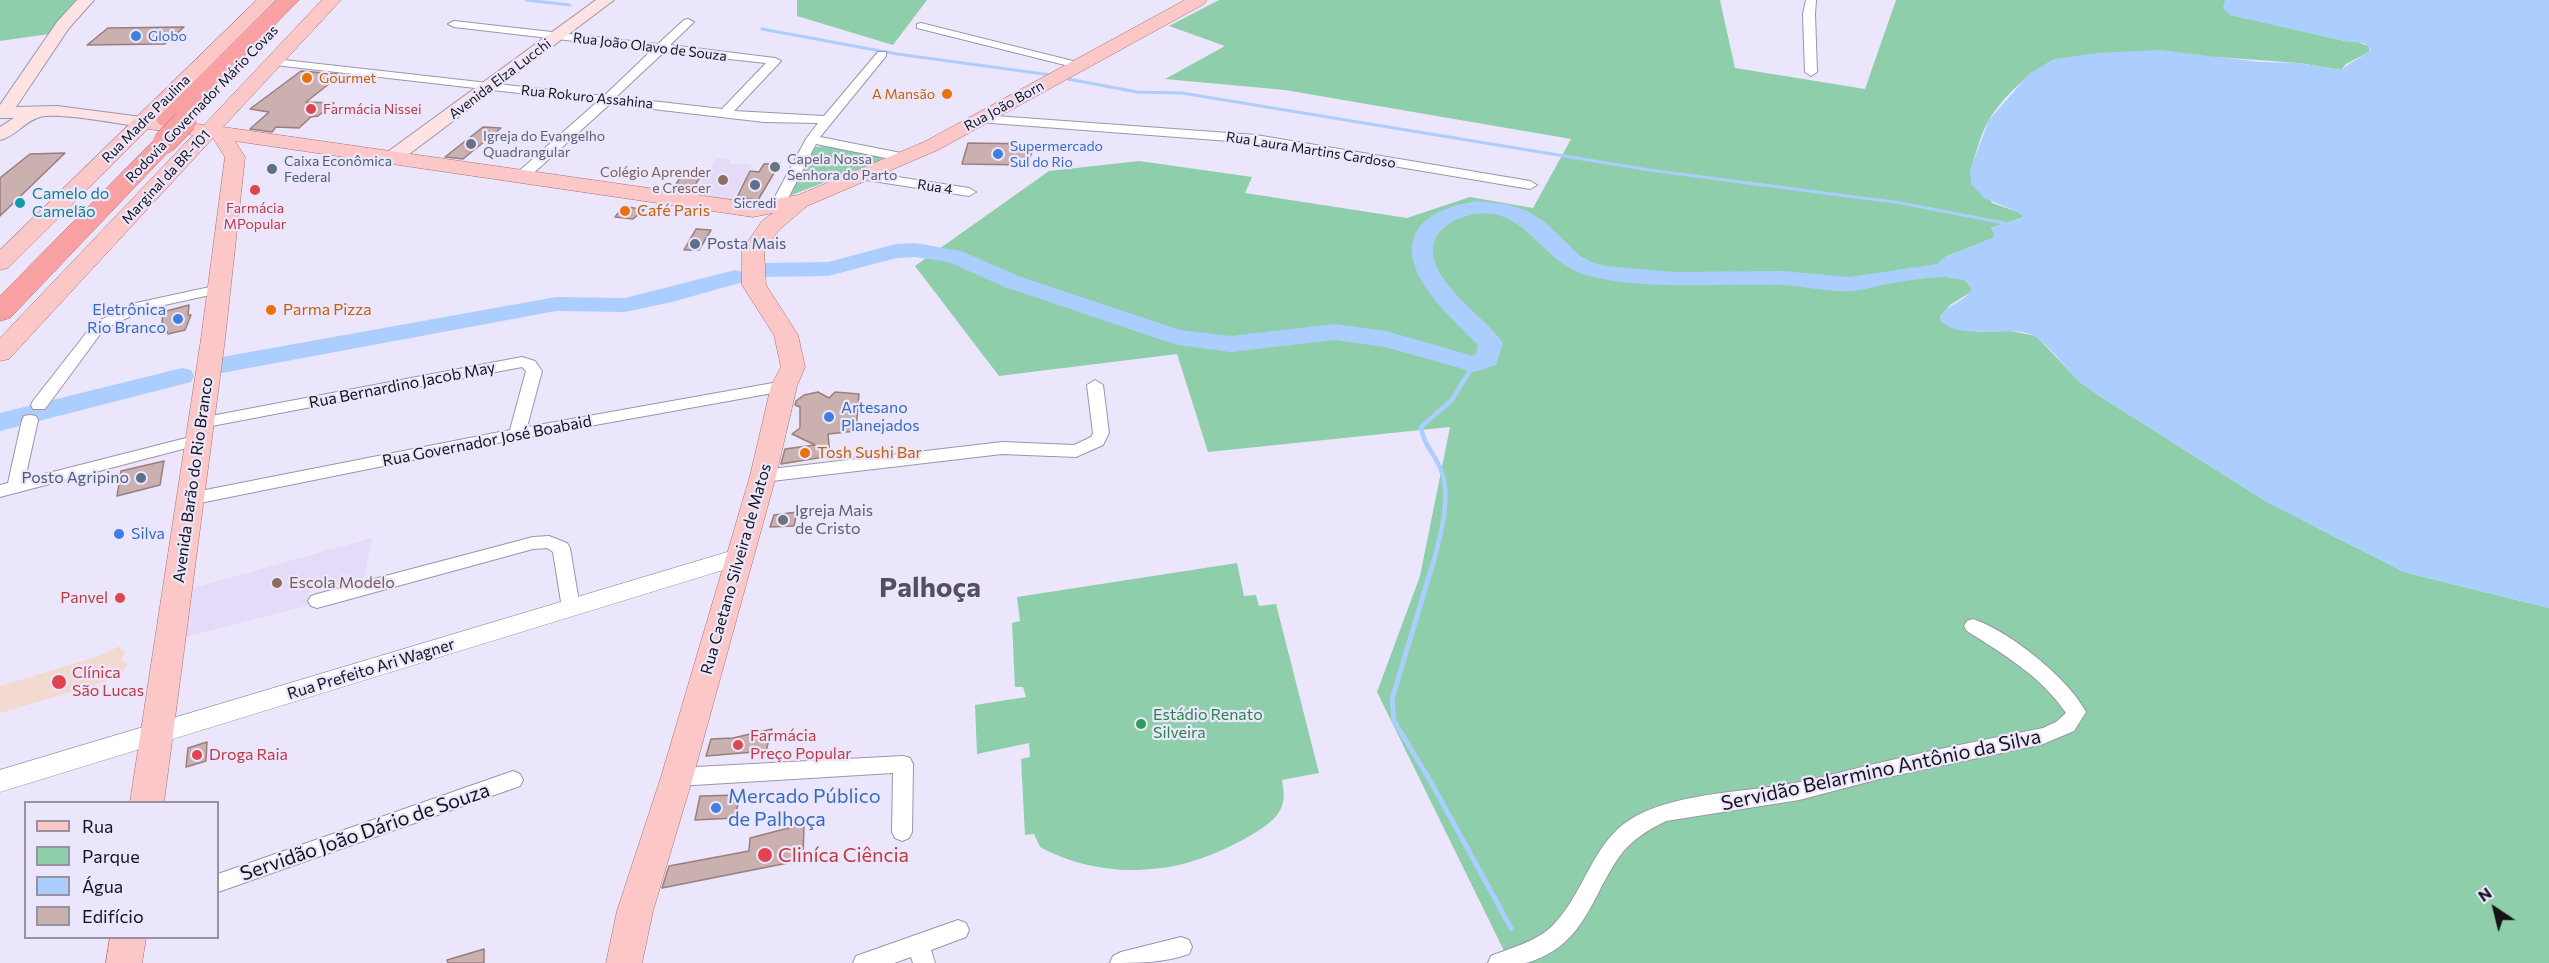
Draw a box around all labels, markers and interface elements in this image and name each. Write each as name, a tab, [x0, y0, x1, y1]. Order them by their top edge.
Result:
street label: Rodovia Governador Mário Covas	[122, 22, 282, 186]
place label: Globo	[148, 28, 187, 44]
marker: Globo	[129, 29, 143, 43]
street label: Rua João Olavo de Souza	[572, 29, 728, 65]
street label: Avenida Elza Lucchi	[446, 35, 554, 123]
place label: Gourmet	[319, 70, 376, 86]
street label: Rua Madre Paulina	[98, 71, 194, 167]
marker: Gourmet	[300, 71, 314, 85]
street label: Rua João Born	[961, 77, 1047, 135]
street label: Rua Rokuro Assahina	[520, 82, 654, 112]
place label: A Mansão	[872, 86, 935, 102]
marker: A Mansão	[940, 87, 954, 101]
place label: Farmácia Nissei	[323, 101, 422, 117]
marker: Farmácia Nissei	[304, 102, 318, 116]
street label: Marginal da BR-101	[118, 126, 214, 228]
place label: Igreja do Evangelho Quadrangular	[483, 128, 605, 160]
street label: Rua Laura Martins Cardoso	[1225, 128, 1397, 172]
marker: Igreja do Evangelho Quadrangular	[464, 137, 478, 151]
place label: Supermercado Sul do Rio	[1010, 138, 1103, 170]
marker: Supermercado Sul do Rio	[991, 147, 1005, 161]
place label: Capela Nossa Senhora do Parto	[787, 151, 897, 184]
place label: Caixa Econômica Federal	[284, 153, 392, 186]
marker: Capela Nossa Senhora do Parto	[768, 160, 782, 174]
marker: Caixa Econômica Federal	[265, 162, 279, 176]
place label: Colégio Aprender e Crescer	[600, 164, 711, 196]
marker: Colégio Aprender e Crescer	[716, 173, 730, 187]
street label: Rua 4	[916, 176, 954, 198]
marker: Sicredi	[748, 178, 762, 192]
marker: Farmácia MPopular	[248, 183, 262, 197]
place label: Camelo do Camelão	[32, 184, 109, 222]
place label: Sicredi	[733, 195, 777, 211]
marker: Camelo do Camelão	[13, 196, 27, 210]
place label: Farmácia MPopular	[224, 200, 286, 232]
place label: Café Paris	[637, 201, 710, 221]
marker: Café Paris	[618, 204, 632, 218]
place label: Posta Mais	[707, 234, 786, 254]
marker: Posta Mais	[688, 237, 702, 251]
place label: Eletrônica Rio Branco	[87, 300, 166, 338]
place label: Parma Pizza	[283, 300, 372, 320]
marker: Parma Pizza	[264, 303, 278, 317]
marker: Eletrônica Rio Branco	[171, 312, 185, 326]
street label: Rua Bernardino Jacob May	[307, 357, 497, 413]
street label: Avenida Barão do Rio Branco	[169, 376, 217, 584]
place label: Artesano Planejados	[841, 398, 919, 436]
marker: Artesano Planejados	[822, 410, 836, 424]
street label: Rua Governador José Boabaid	[381, 411, 593, 471]
place label: Tosh Sushi Bar	[817, 443, 922, 463]
marker: Tosh Sushi Bar	[798, 446, 812, 460]
street label: Rua Caetano Silveira de Matos	[697, 461, 775, 677]
place label: Posto Agripino	[21, 468, 129, 488]
marker: Posto Agripino	[134, 471, 148, 485]
place label: Igreja Mais de Cristo	[795, 501, 873, 539]
marker: Igreja Mais de Cristo	[776, 513, 790, 527]
place label: Silva	[131, 524, 165, 544]
marker: Silva	[112, 527, 126, 541]
district label: Palhoça	[879, 571, 981, 605]
place label: Escola Modelo	[289, 573, 395, 593]
marker: Escola Modelo	[270, 576, 284, 590]
place label: Panvel	[60, 588, 108, 608]
marker: Panvel	[113, 591, 127, 605]
street label: Rua Prefeito Ari Wagner	[285, 634, 457, 704]
place label: Clínica São Lucas	[72, 663, 144, 701]
marker: Clínica São Lucas	[50, 673, 68, 691]
place label: Estádio Renato Silveira	[1153, 705, 1263, 743]
marker: Estádio Renato Silveira	[1134, 717, 1148, 731]
street label: Servidão Belarmino Antônio da Silva	[1719, 724, 2043, 816]
place label: Farmácia Preço Popular	[750, 726, 852, 764]
marker: Farmácia Preço Popular	[731, 738, 745, 752]
place label: Droga Raia	[209, 745, 288, 765]
marker: Droga Raia	[190, 748, 204, 762]
street label: Servidão João Dário de Souza	[237, 778, 493, 886]
place label: Mercado Público de Palhoça	[728, 784, 881, 831]
legend	[24, 801, 219, 939]
marker: Mercado Público de Palhoça	[709, 801, 723, 815]
text: Rua	[82, 815, 113, 837]
place label: Cliníca Ciência	[778, 843, 909, 867]
text: Parque	[82, 845, 140, 867]
marker: Cliníca Ciência	[756, 846, 774, 864]
text: Água	[82, 875, 123, 897]
north arrow	[2465, 879, 2525, 939]
text: N	[2474, 883, 2495, 905]
text: Edifício	[82, 905, 144, 927]

